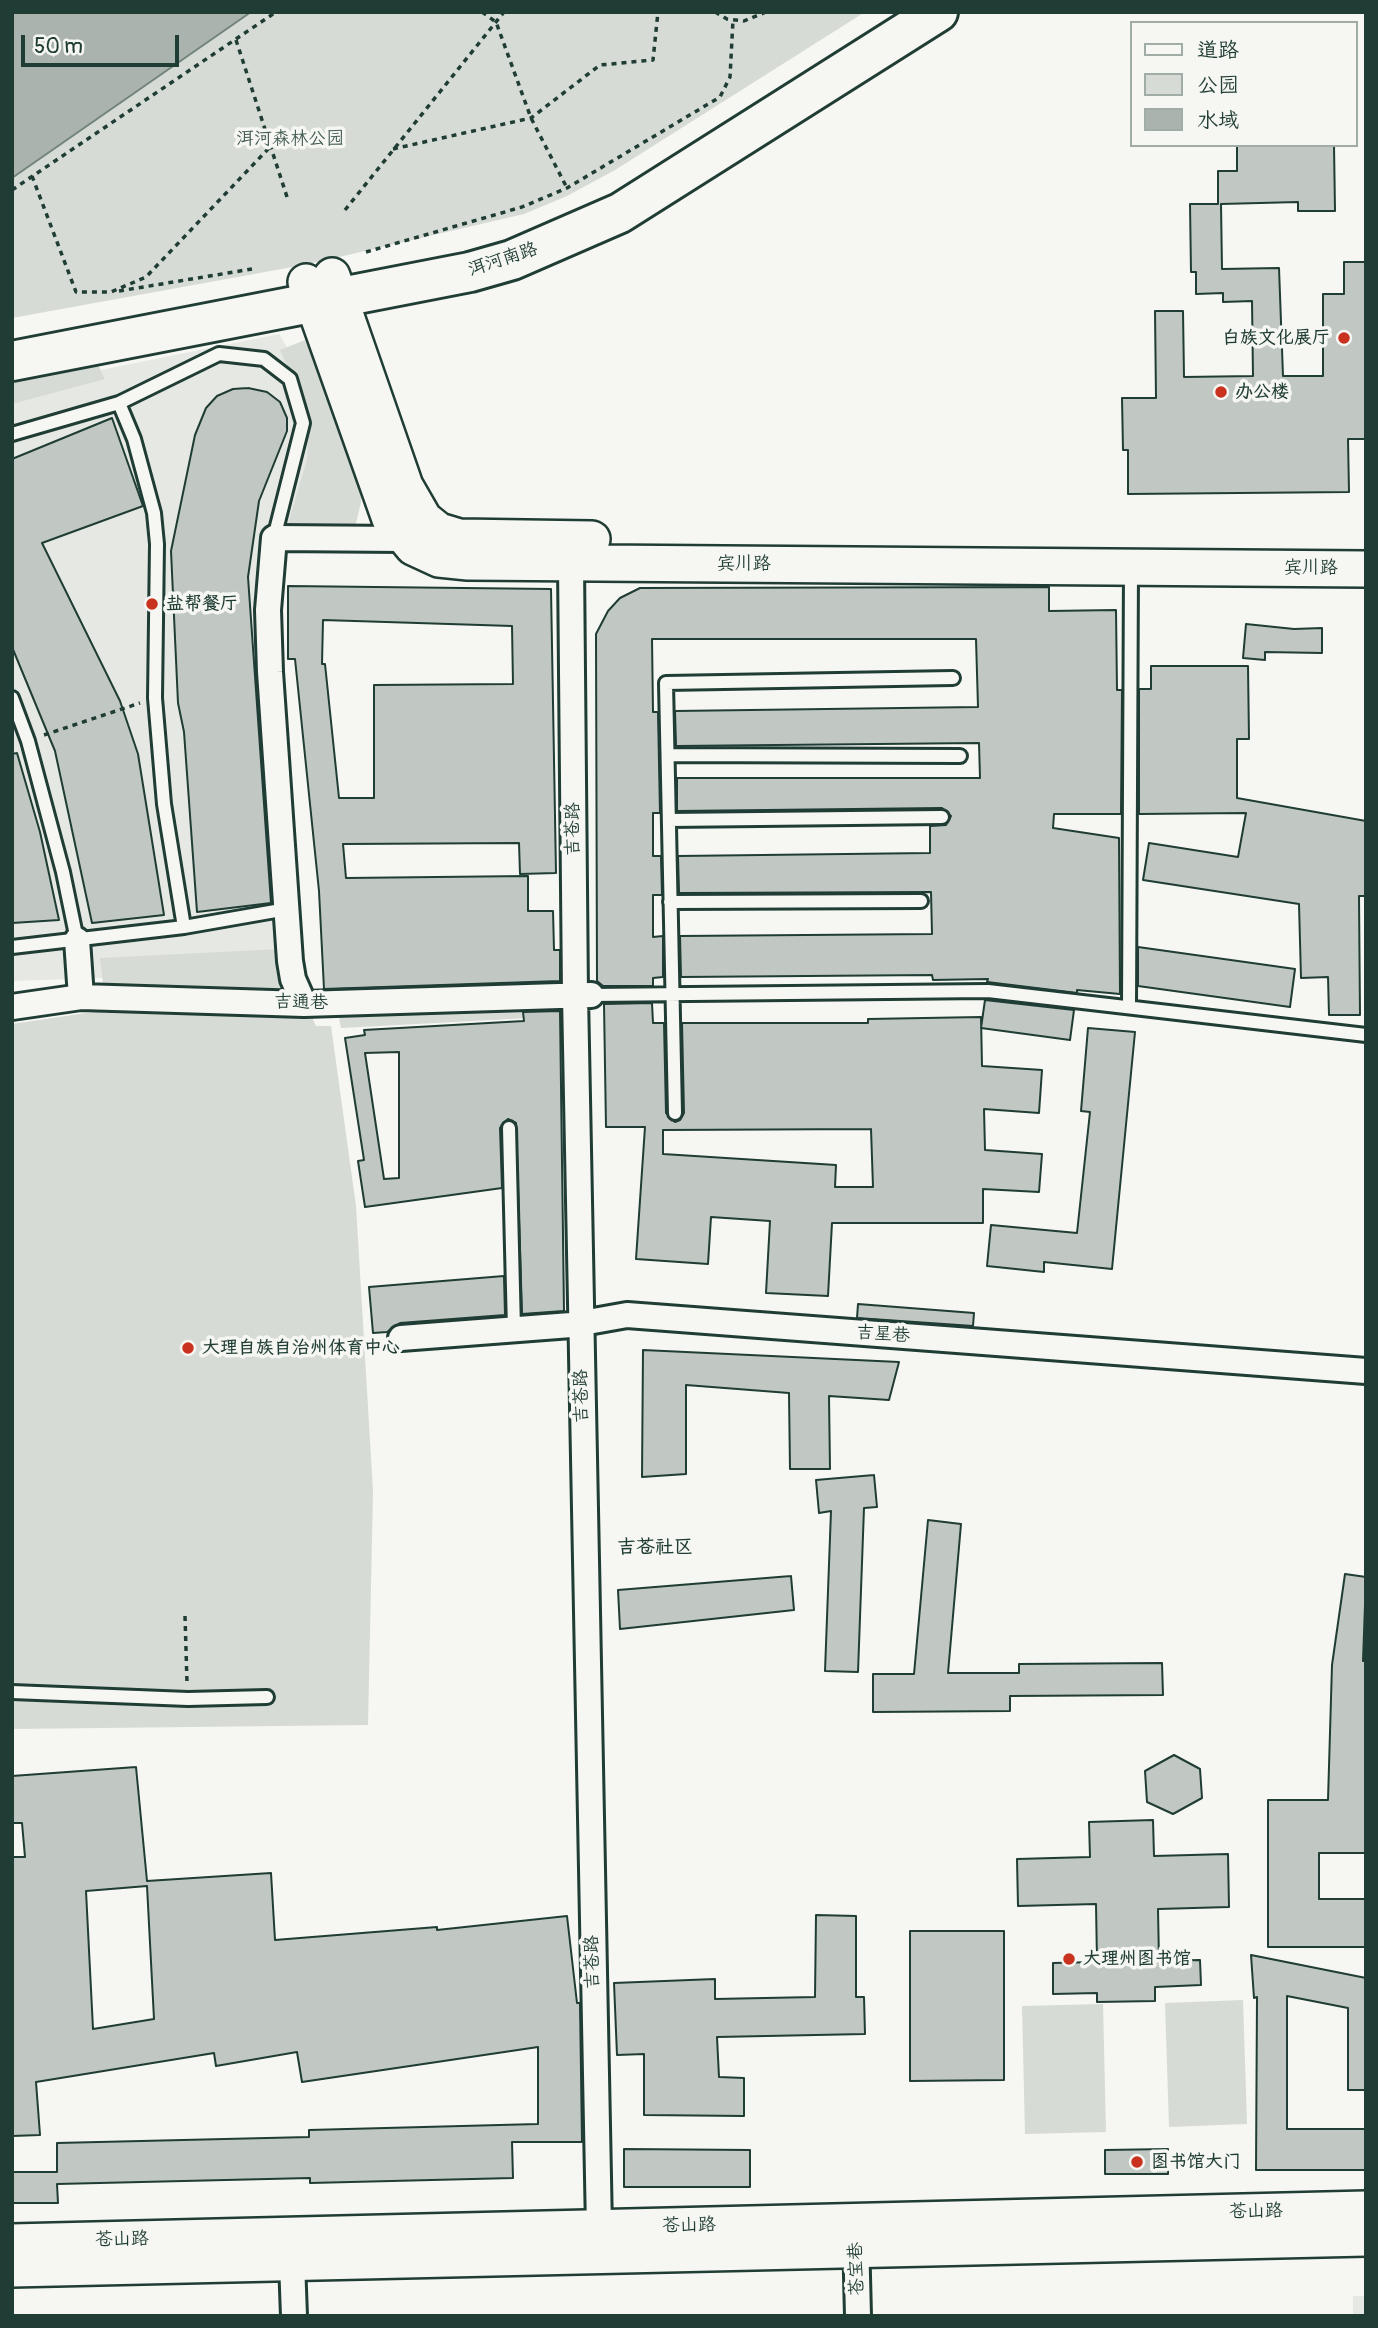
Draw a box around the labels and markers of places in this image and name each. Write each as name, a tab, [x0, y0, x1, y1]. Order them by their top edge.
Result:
place label: 白族文化展厅	[1222, 327, 1330, 349]
marker: 白族文化展厅	[1336, 330, 1352, 346]
place label: 办公楼	[1235, 381, 1289, 403]
marker: 办公楼	[1213, 384, 1229, 400]
place label: 盐帮餐厅	[166, 593, 238, 615]
marker: 盐帮餐厅	[144, 596, 160, 612]
place label: 大理自族自治州体育中心	[202, 1337, 400, 1359]
marker: 大理自族自治州体育中心	[180, 1340, 196, 1356]
place label: 大理州图书馆	[1083, 1948, 1191, 1970]
marker: 大理州图书馆	[1061, 1951, 1077, 1967]
place label: 图书馆大门	[1151, 2151, 1241, 2173]
marker: 图书馆大门	[1129, 2154, 1145, 2170]

